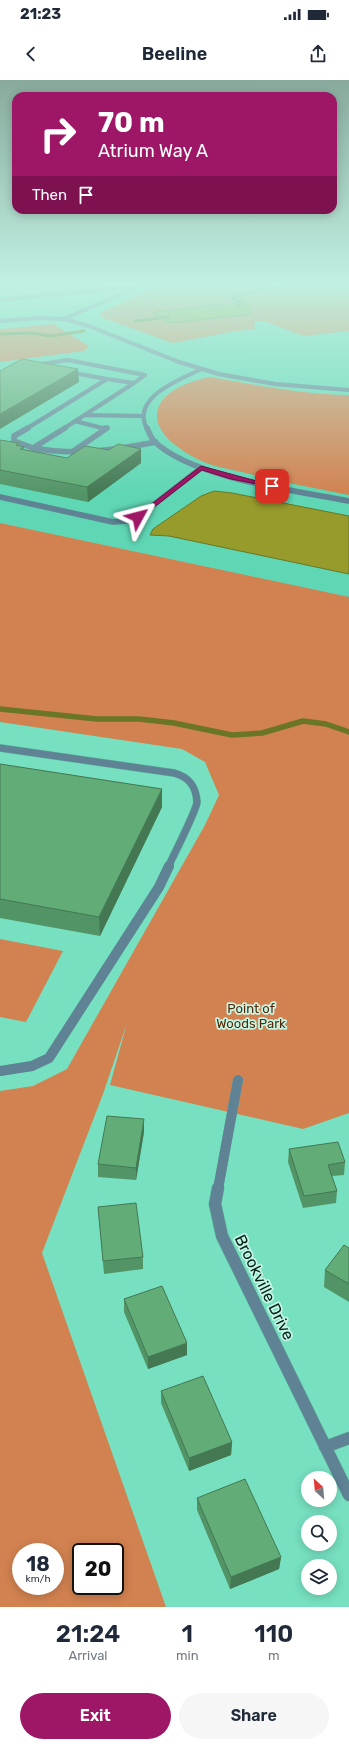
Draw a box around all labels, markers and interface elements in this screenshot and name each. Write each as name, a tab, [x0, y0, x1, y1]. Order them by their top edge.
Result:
text: 21:23	[20, 5, 61, 23]
icon: back	[20, 43, 42, 65]
text: Beeline	[142, 43, 207, 65]
icon: share	[307, 43, 329, 65]
text: 70 m	[98, 106, 165, 139]
icon: right	[32, 108, 84, 160]
text: Atrium Way A	[98, 140, 208, 162]
icon: arrive	[75, 184, 97, 206]
text: Then	[32, 186, 67, 204]
pin	[255, 469, 289, 503]
icon: arrive	[261, 475, 283, 497]
position arrow	[117, 496, 159, 538]
park label: Point of Woods Park	[216, 1001, 286, 1031]
street label: Brookville Drive	[231, 1231, 298, 1343]
north arrow	[301, 1471, 337, 1507]
map controls	[301, 1471, 337, 1595]
button: search	[301, 1515, 337, 1551]
speed limit sign: 20	[72, 1543, 124, 1595]
text: 18	[26, 1552, 50, 1576]
button: layers	[301, 1559, 337, 1595]
text: km/h	[26, 1573, 50, 1585]
text: 21:24	[56, 1620, 120, 1648]
text: 1	[182, 1620, 193, 1648]
text: 110	[254, 1620, 293, 1648]
text: Arrival	[68, 1648, 107, 1663]
text: min	[176, 1648, 199, 1663]
text: m	[268, 1648, 280, 1663]
button: Exit	[20, 1693, 171, 1739]
button: Share	[179, 1693, 329, 1739]

